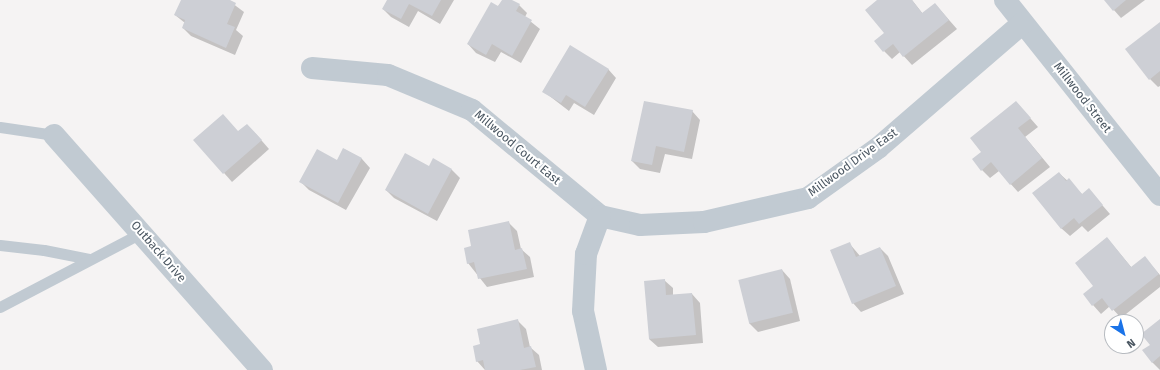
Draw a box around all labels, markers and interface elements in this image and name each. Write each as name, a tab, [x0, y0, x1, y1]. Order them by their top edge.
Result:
street label: Millwood Street	[1050, 60, 1114, 136]
street label: Millwood Court East	[471, 108, 563, 188]
street label: Millwood Drive East	[806, 126, 900, 200]
street label: Outback Drive	[128, 218, 188, 286]
north arrow	[1104, 314, 1144, 354]
text: N	[1124, 336, 1138, 351]

